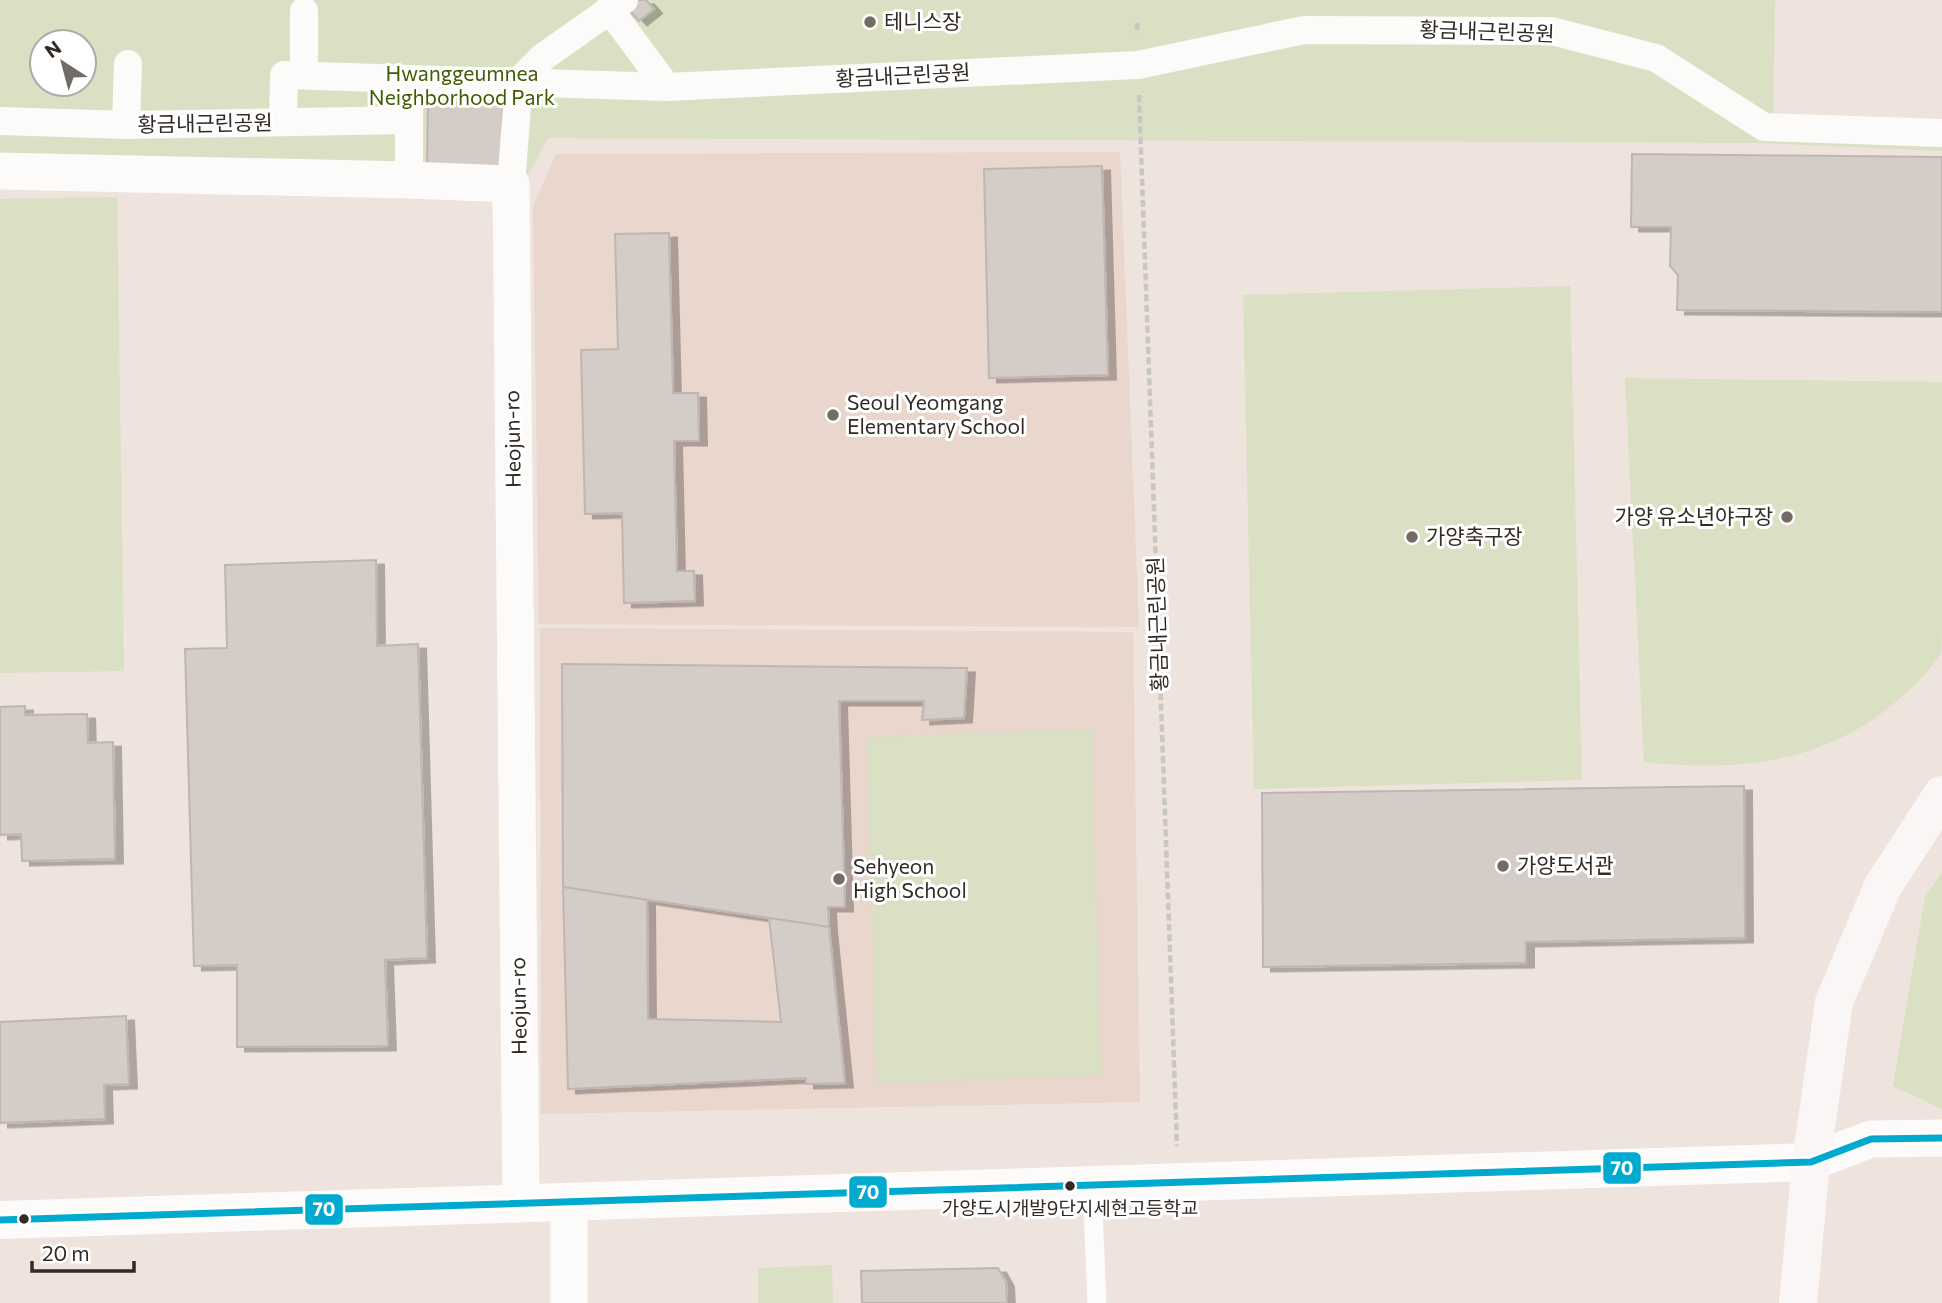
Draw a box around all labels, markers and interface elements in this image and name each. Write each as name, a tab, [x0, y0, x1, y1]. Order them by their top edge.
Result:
place label: 테니스장	[884, 8, 961, 33]
marker: 테니스장	[862, 14, 878, 30]
street label: 황금내근린공원	[1419, 16, 1555, 45]
north arrow	[28, 28, 98, 98]
text: N	[40, 35, 65, 62]
street label: 황금내근린공원	[835, 58, 971, 91]
park label: Hwanggeumnea Neighborhood Park	[369, 60, 555, 109]
street label: 황금내근린공원	[137, 109, 273, 136]
place label: Seoul Yeomgang Elementary School	[847, 389, 1025, 438]
street label: Heojun-ro	[498, 390, 525, 488]
marker: Seoul Yeomgang Elementary School	[825, 407, 841, 423]
place label: 가양 유소년야구장	[1614, 503, 1773, 528]
marker: 가양 유소년야구장	[1779, 509, 1795, 525]
place label: 가양축구장	[1426, 523, 1523, 548]
marker: 가양축구장	[1404, 529, 1420, 545]
street label: 황금내근린공원	[1142, 556, 1171, 692]
place label: 가양도서관	[1517, 852, 1614, 877]
place label: Sehyeon High School	[853, 853, 967, 902]
marker: 가양도서관	[1495, 858, 1511, 874]
marker: Sehyeon High School	[831, 871, 847, 887]
street label: Heojun-ro	[504, 957, 531, 1055]
line badge: 70	[1602, 1151, 1642, 1185]
text: 70	[1611, 1156, 1633, 1179]
line badge: 70	[848, 1175, 888, 1209]
marker: 가양도시개발9단지세현고등학교	[1063, 1179, 1077, 1193]
text: 70	[857, 1180, 879, 1203]
line badge: 70	[304, 1193, 344, 1226]
place label: 가양도시개발9단지세현고등학교	[942, 1196, 1198, 1219]
text: 70	[313, 1197, 335, 1220]
unlabelled marker	[17, 1212, 31, 1226]
scale bar	[32, 1230, 133, 1274]
text: 20 m	[42, 1240, 90, 1265]

